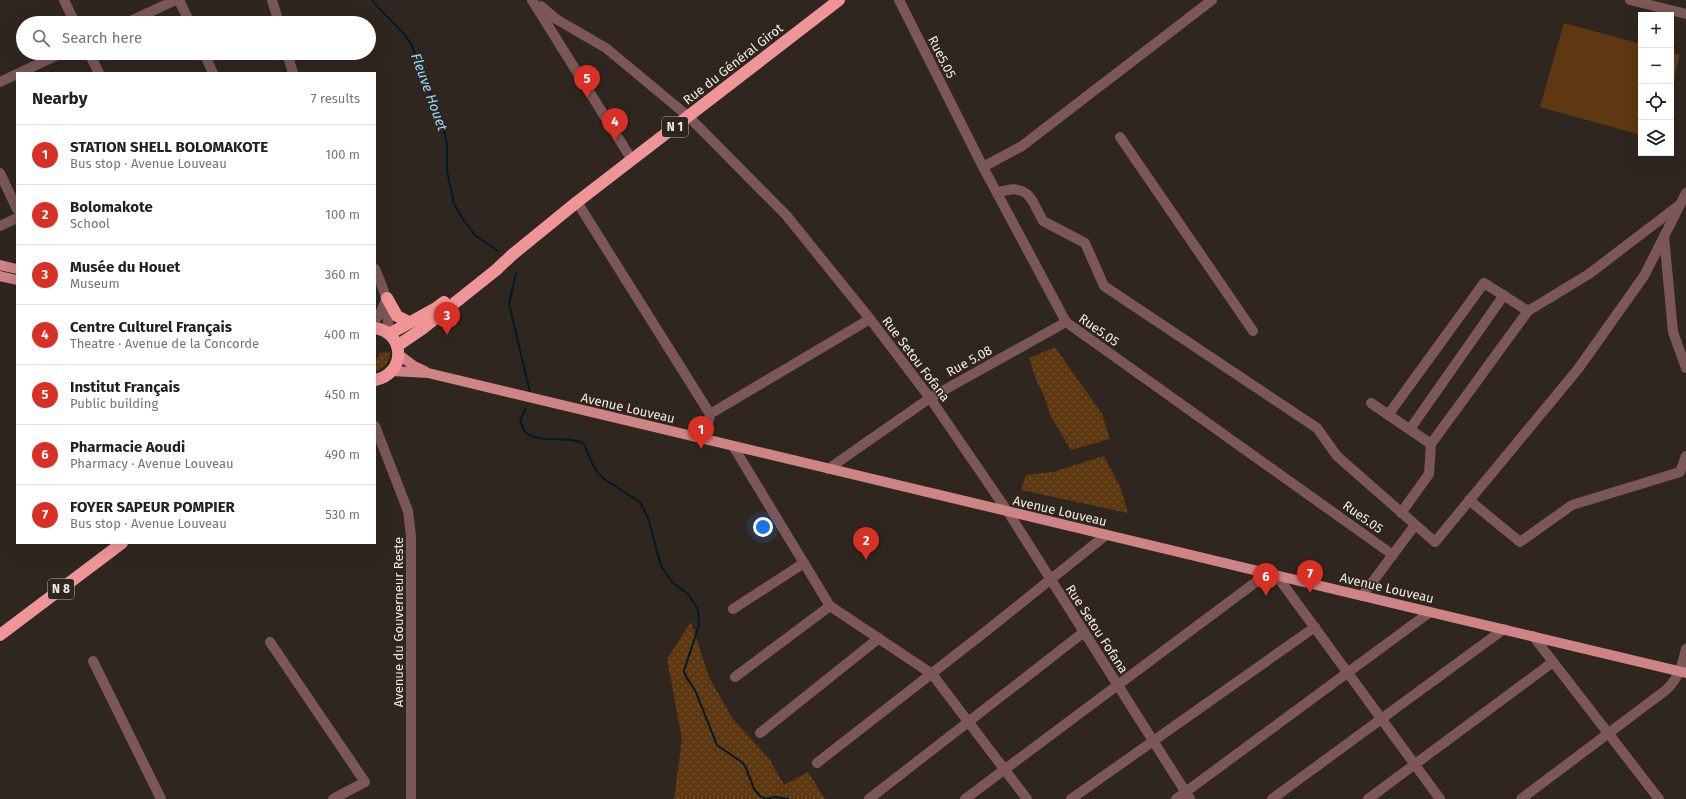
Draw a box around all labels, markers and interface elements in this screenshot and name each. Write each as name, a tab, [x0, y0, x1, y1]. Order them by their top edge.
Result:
map controls	[1638, 12, 1674, 156]
button: +	[1638, 12, 1674, 48]
search box	[16, 16, 376, 60]
street label: Rue du Général Girot	[680, 20, 786, 108]
icon: search	[30, 27, 52, 49]
text: Search here	[62, 29, 142, 47]
street label: Rue5.05	[925, 33, 959, 81]
button: −	[1638, 48, 1674, 84]
water label: Fleuve Houet	[407, 51, 451, 133]
pin: 5	[574, 65, 600, 98]
button: locate	[1638, 84, 1674, 120]
text: Nearby	[32, 88, 87, 109]
text: 7 results	[311, 91, 360, 106]
pin: 4	[602, 108, 628, 141]
road number: N 1	[662, 117, 688, 137]
button: layers	[1638, 120, 1674, 156]
text: STATION SHELL BOLOMAKOTE	[70, 138, 268, 156]
text: 1	[42, 147, 48, 162]
text: 100 m	[325, 147, 360, 162]
text: Bus stop · Avenue Louveau	[70, 156, 227, 171]
text: Bolomakote	[70, 198, 153, 216]
text: 2	[42, 207, 48, 222]
text: 100 m	[325, 207, 360, 222]
text: School	[70, 216, 110, 231]
text: Musée du Houet	[70, 258, 180, 276]
text: 3	[42, 267, 48, 282]
text: 360 m	[325, 267, 360, 282]
text: Museum	[70, 276, 120, 291]
pin: 3	[434, 302, 460, 335]
street label: Rue5.05	[1076, 311, 1122, 349]
street label: Rue Setou Fofana	[879, 314, 953, 404]
text: Centre Culturel Français	[70, 318, 232, 336]
text: 4	[41, 327, 49, 342]
text: 400 m	[324, 327, 360, 342]
text: Theatre · Avenue de la Concorde	[70, 336, 259, 351]
street label: Rue 5.08	[944, 342, 994, 380]
text: Institut Français	[70, 378, 180, 396]
text: 5	[42, 387, 48, 402]
text: 450 m	[325, 387, 360, 402]
street label: Avenue Louveau	[580, 390, 676, 426]
text: Public building	[70, 396, 158, 411]
pin: 1	[688, 416, 714, 449]
text: Pharmacie Aoudi	[70, 438, 185, 456]
text: 6	[41, 447, 49, 462]
text: 490 m	[325, 447, 360, 462]
text: Pharmacy · Avenue Louveau	[70, 456, 234, 471]
street label: Avenue Louveau	[1012, 493, 1108, 529]
text: FOYER SAPEUR POMPIER	[70, 498, 235, 516]
street label: Rue5.05	[1340, 498, 1386, 536]
text: 7	[42, 507, 48, 522]
text: 530 m	[325, 507, 360, 522]
text: Bus stop · Avenue Louveau	[70, 516, 227, 531]
your location	[753, 517, 773, 537]
pin: 2	[853, 527, 879, 560]
street label: Avenue du Gouverneur Reste	[391, 537, 406, 707]
pin: 7	[1297, 560, 1323, 593]
pin: 6	[1253, 563, 1279, 596]
street label: Avenue Louveau	[1339, 570, 1435, 606]
road number: N 8	[48, 579, 74, 599]
street label: Rue Setou Fofana	[1063, 582, 1131, 676]

